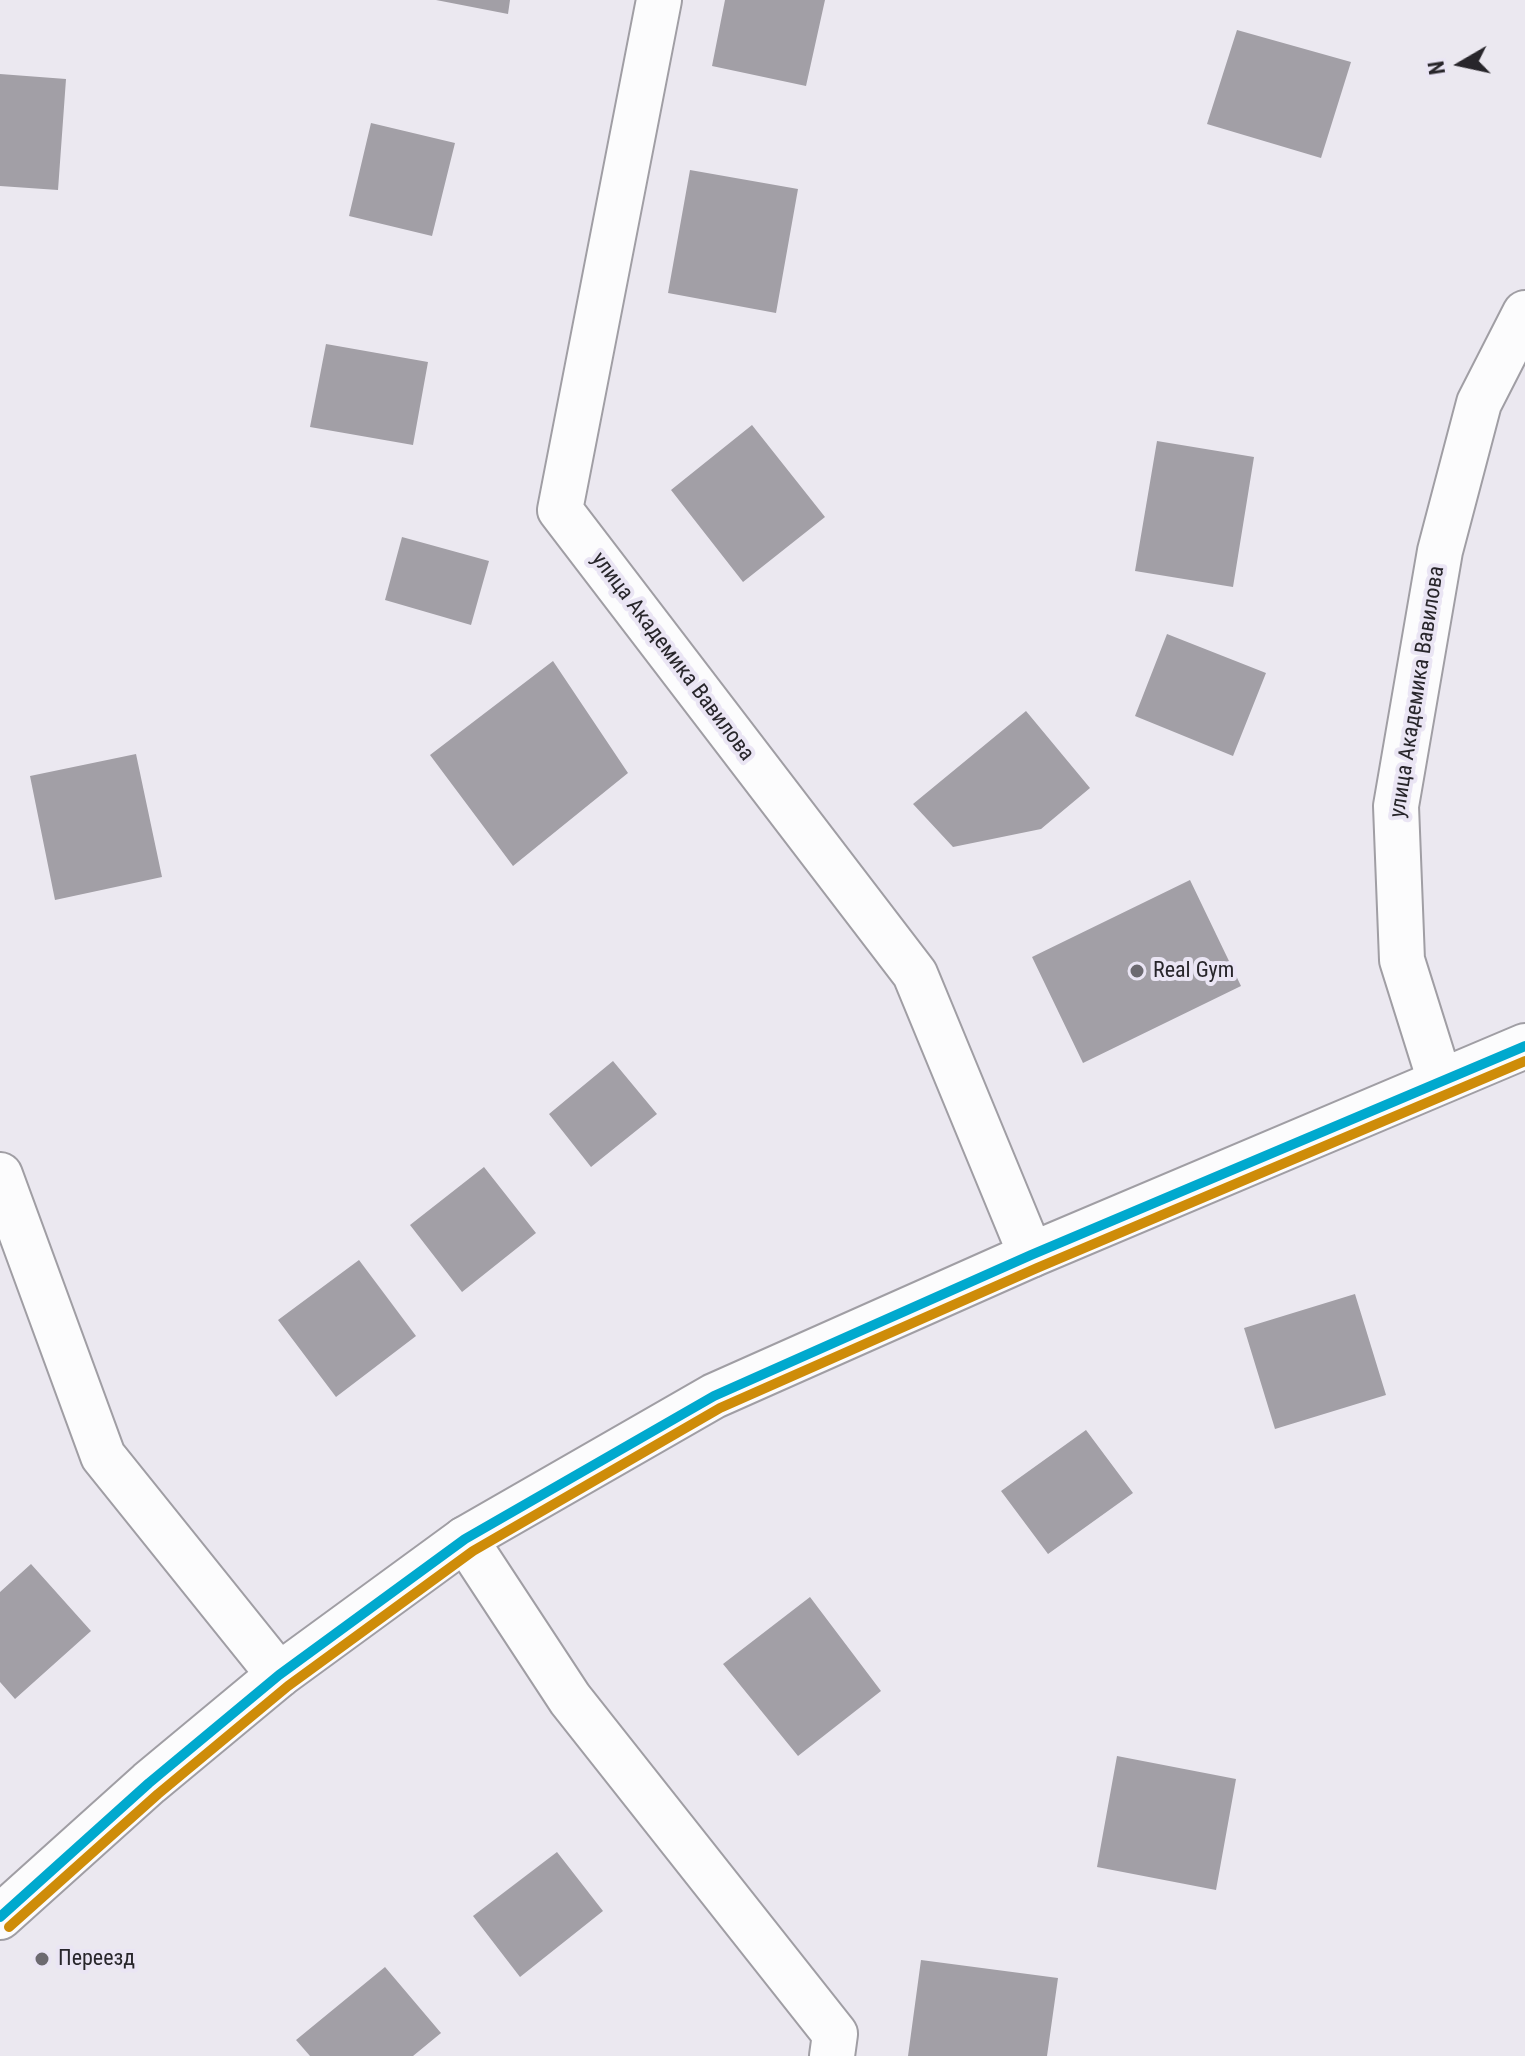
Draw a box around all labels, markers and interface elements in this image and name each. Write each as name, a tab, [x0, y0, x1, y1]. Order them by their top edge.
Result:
north arrow	[1421, 24, 1501, 104]
text: N	[1423, 59, 1450, 76]
street label: улица Академика Вавилова	[585, 547, 759, 767]
street label: улица Академика Вавилова	[1385, 564, 1451, 820]
place label: Real Gym	[1153, 958, 1234, 984]
marker: Real Gym	[1128, 962, 1146, 980]
place label: Переезд	[58, 1946, 135, 1972]
marker: Переезд	[33, 1950, 51, 1968]

